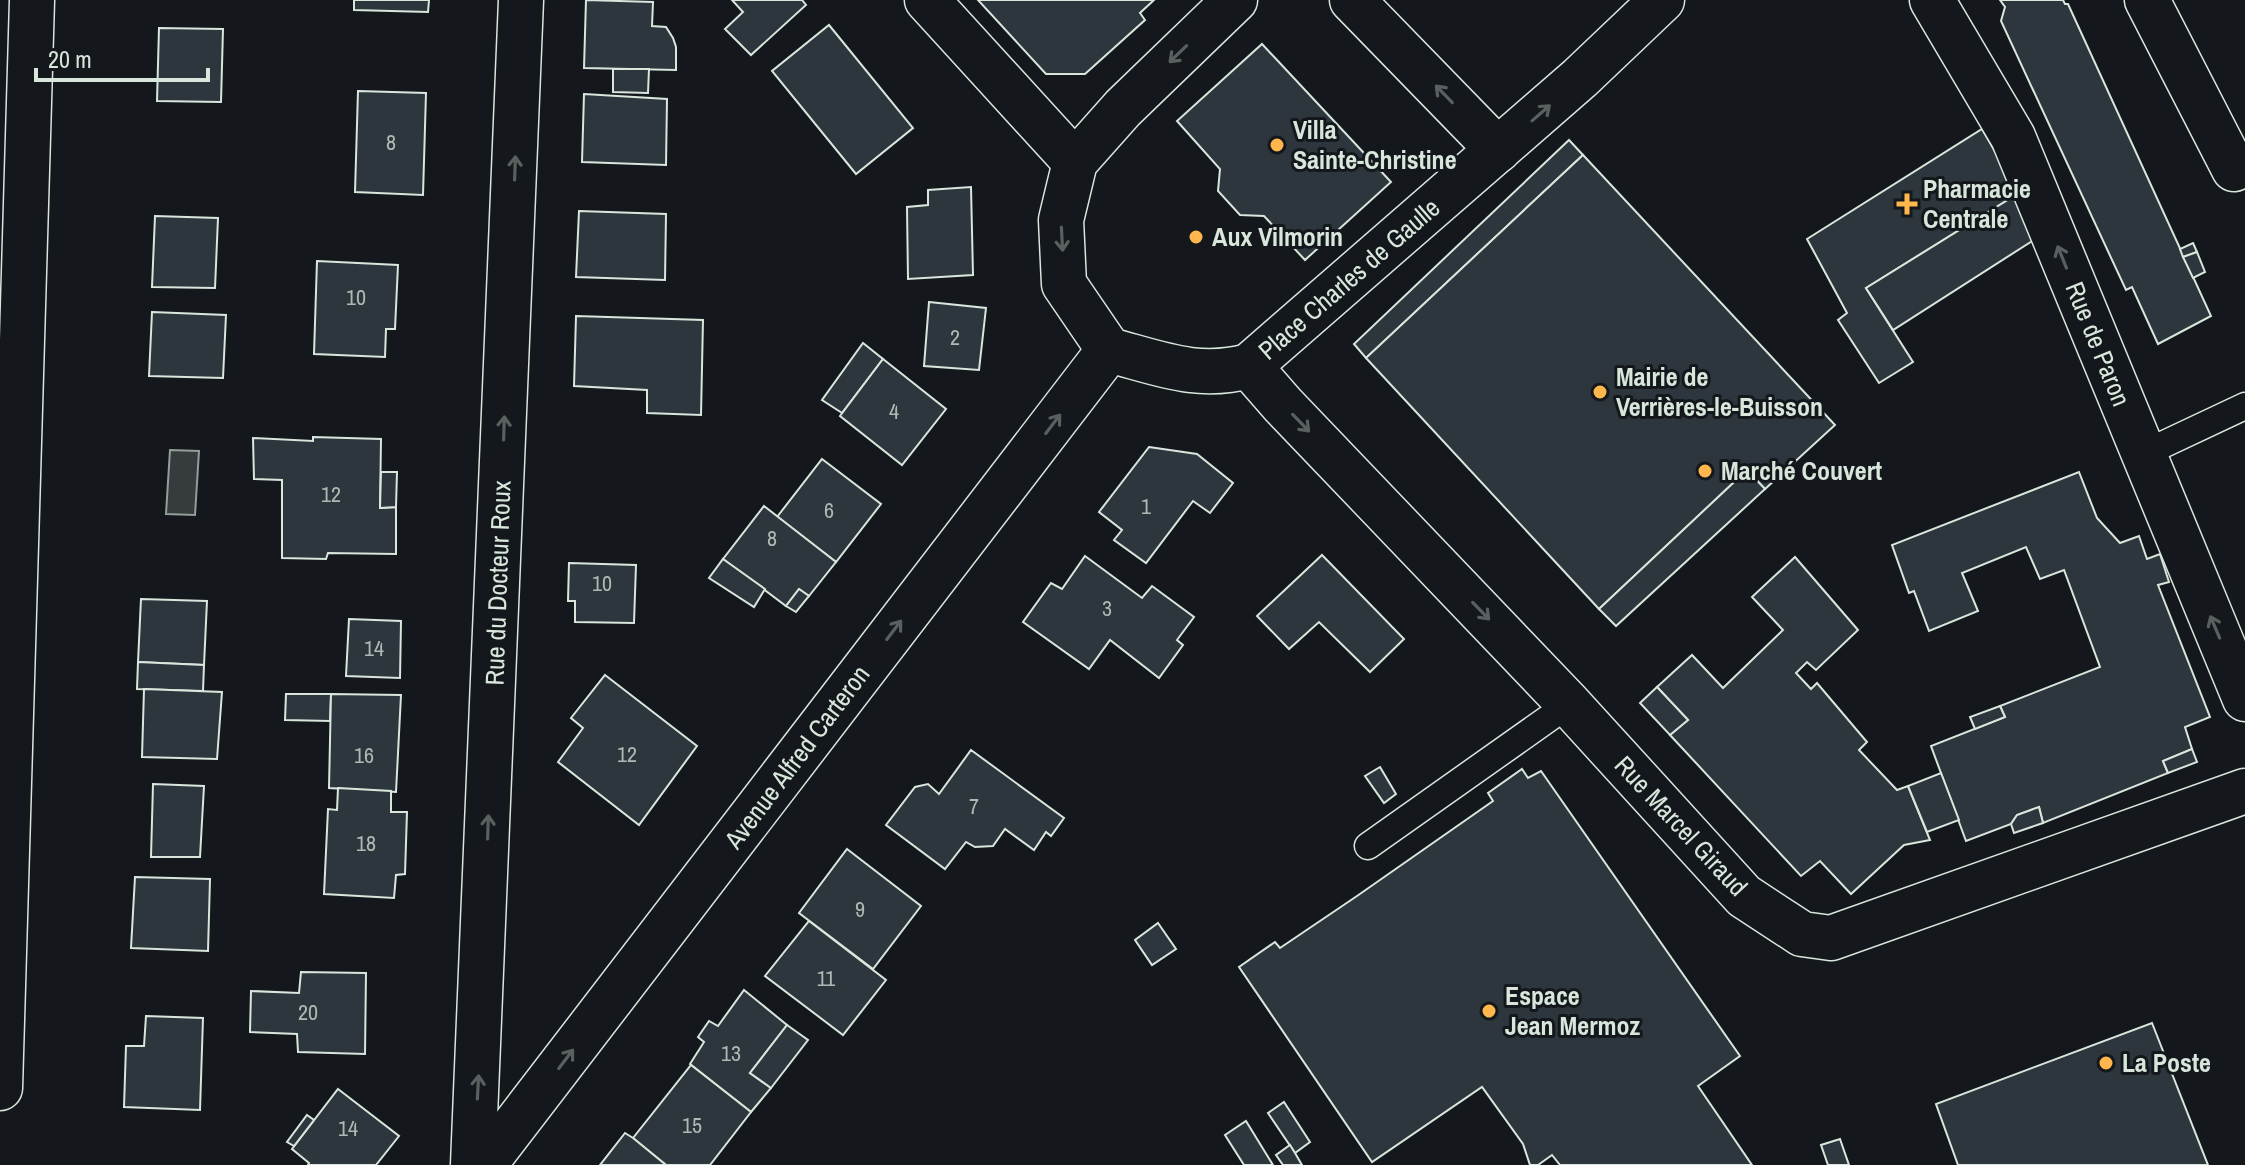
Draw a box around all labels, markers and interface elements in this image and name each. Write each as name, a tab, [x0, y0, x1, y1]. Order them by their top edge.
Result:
scale bar	[36, 32, 208, 82]
text: 20 m	[48, 43, 92, 75]
one-way arrow	[1169, 44, 1189, 63]
one-way arrow	[1435, 85, 1454, 104]
one-way arrow	[1530, 104, 1550, 122]
place label: Villa Sainte-Christine	[1293, 112, 1457, 177]
house number: 8	[386, 127, 396, 157]
marker: Villa Sainte-Christine	[1268, 136, 1286, 154]
one-way arrow	[507, 155, 522, 182]
place label: Pharmacie Centrale	[1923, 171, 2031, 236]
street label: Place Charles de Gaulle	[1250, 190, 1447, 367]
marker: Pharmacie Centrale	[1898, 195, 1916, 213]
place label: Aux Vilmorin	[1212, 219, 1343, 254]
one-way arrow	[1055, 225, 1070, 252]
marker: Aux Vilmorin	[1187, 228, 1205, 246]
one-way arrow	[2054, 245, 2068, 270]
street label: Rue de Paron	[2058, 276, 2139, 411]
house number: 10	[346, 282, 366, 312]
house number: 2	[950, 322, 960, 352]
place label: Mairie de Verrières-le-Buisson	[1616, 359, 1823, 424]
marker: Mairie de Verrières-le-Buisson	[1591, 383, 1609, 401]
house number: 4	[889, 396, 899, 426]
one-way arrow	[1291, 413, 1310, 433]
one-way arrow	[1044, 414, 1061, 435]
one-way arrow	[497, 415, 512, 442]
place label: Marché Couvert	[1721, 453, 1882, 488]
marker: Marché Couvert	[1696, 462, 1714, 480]
house number: 12	[321, 479, 341, 509]
street label: Rue du Docteur Roux	[476, 480, 519, 686]
house number: 1	[1141, 491, 1151, 521]
house number: 6	[824, 495, 834, 525]
house number: 8	[767, 523, 777, 553]
house number: 10	[592, 568, 612, 598]
house number: 3	[1102, 593, 1112, 623]
one-way arrow	[1471, 601, 1490, 621]
one-way arrow	[2207, 615, 2221, 640]
one-way arrow	[886, 620, 903, 641]
house number: 14	[364, 633, 384, 663]
street label: Avenue Alfred Carteron	[715, 658, 877, 856]
house number: 12	[617, 739, 637, 769]
house number: 16	[354, 740, 374, 770]
street label: Rue Marcel Giraud	[1607, 748, 1756, 903]
house number: 7	[969, 791, 979, 821]
one-way arrow	[481, 814, 496, 841]
house number: 18	[356, 828, 376, 858]
house number: 9	[855, 894, 865, 924]
house number: 11	[817, 963, 835, 993]
place label: Espace Jean Mermoz	[1505, 978, 1640, 1043]
house number: 20	[298, 997, 318, 1027]
marker: Espace Jean Mermoz	[1480, 1002, 1498, 1020]
house number: 13	[721, 1038, 741, 1068]
place label: La Poste	[2122, 1045, 2211, 1080]
one-way arrow	[557, 1049, 574, 1070]
marker: La Poste	[2097, 1054, 2115, 1072]
one-way arrow	[471, 1074, 486, 1101]
house number: 15	[682, 1110, 702, 1140]
house number: 14	[338, 1113, 358, 1143]

